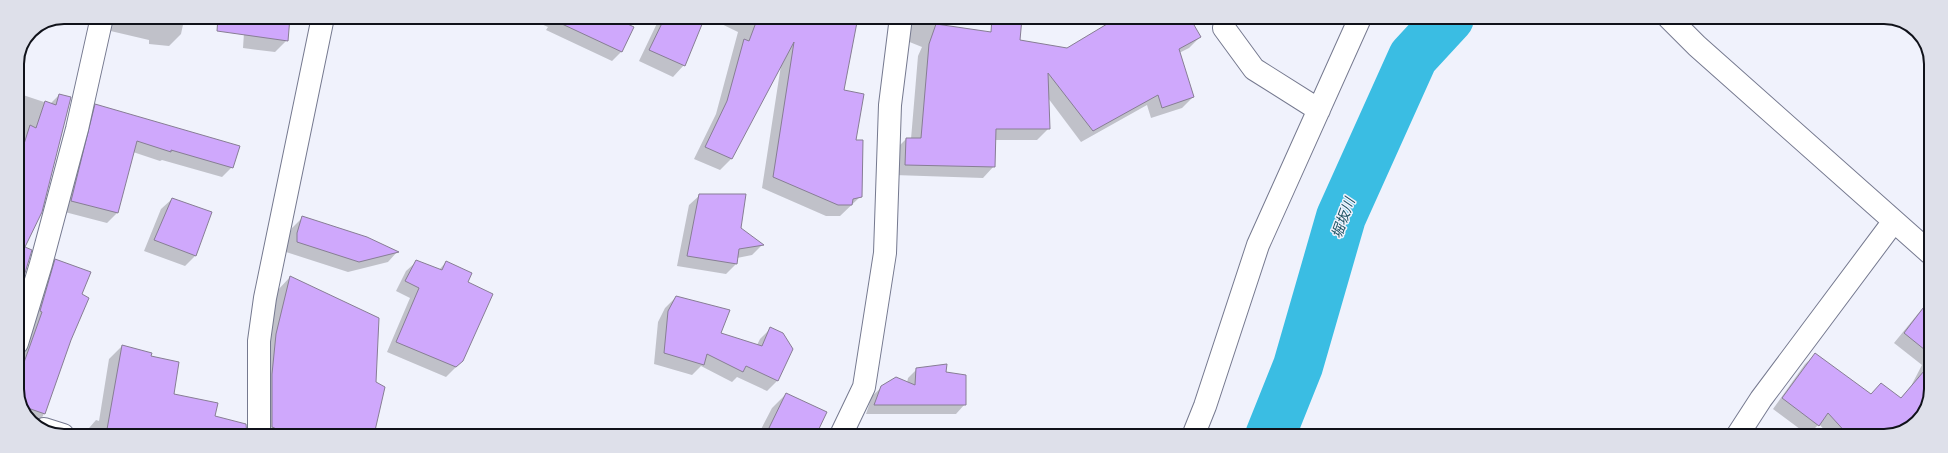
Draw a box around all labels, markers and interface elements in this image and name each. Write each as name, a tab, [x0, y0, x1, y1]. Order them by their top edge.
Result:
water label: 堀坂川	[1328, 194, 1358, 240]

